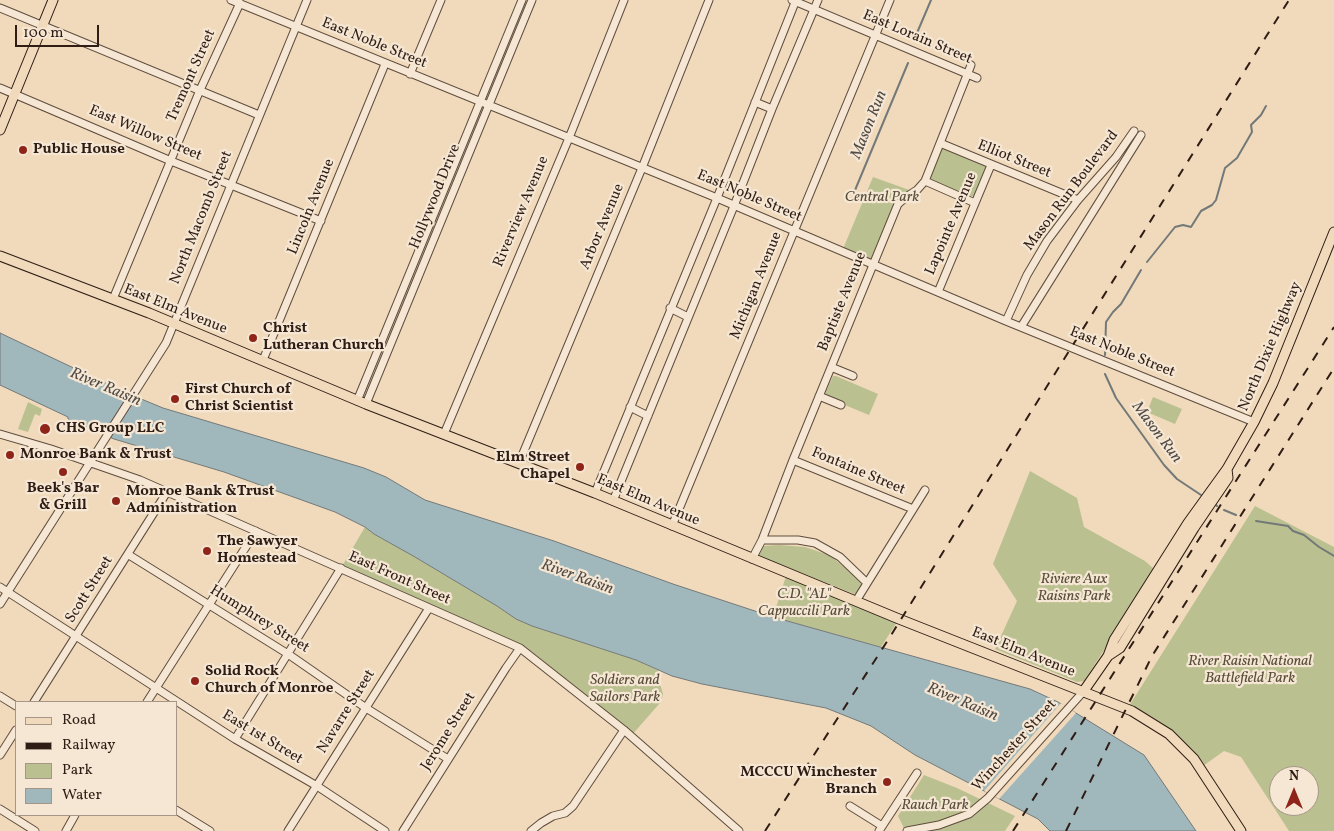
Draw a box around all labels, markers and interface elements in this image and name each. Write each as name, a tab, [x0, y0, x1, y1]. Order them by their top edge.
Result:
street label: East Lorain Street	[860, 7, 974, 69]
scale bar	[18, 15, 101, 47]
street label: East Noble Street	[319, 15, 429, 73]
text: 100 m	[23, 23, 63, 44]
street label: Tremont Street	[164, 27, 220, 125]
water label: Mason Run	[848, 88, 892, 162]
street label: East Willow Street	[86, 102, 204, 166]
street label: Mason Run Boulevard	[1021, 127, 1123, 255]
street label: Elliot Street	[974, 137, 1054, 183]
place label: Public House	[33, 141, 125, 159]
street label: Hollywood Drive	[407, 142, 465, 252]
marker: Public House	[17, 144, 29, 156]
street label: North Macomb Street	[167, 149, 237, 287]
street label: Riverview Avenue	[490, 154, 554, 270]
street label: Lincoln Avenue	[285, 156, 339, 258]
street label: East Noble Street	[694, 167, 804, 227]
street label: Lapointe Avenue	[922, 170, 982, 278]
street label: Arbor Avenue	[577, 181, 629, 273]
park label: Central Park	[845, 189, 919, 207]
street label: Michigan Avenue	[727, 230, 787, 342]
street label: Baptiste Avenue	[815, 250, 871, 354]
street label: North Dixie Highway	[1236, 279, 1306, 415]
street label: East Elm Avenue	[121, 281, 229, 339]
place label: Christ Lutheran Church	[263, 320, 384, 355]
street label: East Noble Street	[1067, 324, 1177, 382]
marker: Christ Lutheran Church	[247, 332, 259, 344]
water label: River Raisin	[67, 364, 143, 412]
place label: First Church of Christ Scientist	[185, 381, 293, 416]
marker: First Church of Christ Scientist	[169, 393, 181, 405]
water label: Mason Run	[1127, 399, 1185, 467]
place label: CHS Group LLC	[56, 420, 164, 438]
marker: CHS Group LLC	[38, 422, 52, 436]
street label: Fontaine Street	[808, 444, 908, 500]
place label: Monroe Bank & Trust	[20, 446, 171, 464]
marker: Monroe Bank & Trust	[4, 449, 16, 461]
place label: Elm Street Chapel	[496, 449, 570, 484]
marker: Elm Street Chapel	[574, 461, 586, 473]
marker: Beek's Bar & Grill	[57, 466, 69, 478]
street label: East Elm Avenue	[594, 471, 702, 531]
place label: Beek's Bar & Grill	[27, 480, 99, 515]
place label: Monroe Bank &Trust Administration	[126, 483, 274, 518]
marker: Monroe Bank &Trust Administration	[110, 495, 122, 507]
place label: The Sawyer Homestead	[217, 533, 298, 568]
marker: The Sawyer Homestead	[201, 545, 213, 557]
street label: East Front Street	[345, 548, 453, 610]
street label: Scott Street	[62, 553, 118, 627]
water label: River Raisin	[538, 556, 616, 600]
park label: Riviere Aux Raisins Park	[1037, 571, 1111, 606]
street label: Humphrey Street	[206, 582, 312, 658]
park label: C.D. "AL" Cappuccili Park	[758, 586, 850, 621]
street label: East Elm Avenue	[969, 624, 1077, 682]
park label: River Raisin National Battlefield Park	[1188, 653, 1312, 688]
place label: Solid Rock Church of Monroe	[205, 663, 334, 698]
street label: Navarre Street	[314, 667, 380, 757]
park label: Soldiers and Sailors Park	[590, 672, 660, 707]
marker: Solid Rock Church of Monroe	[189, 675, 201, 687]
water label: River Raisin	[924, 679, 1000, 727]
street label: Jerome Street	[418, 689, 480, 775]
street label: Winchester Street	[969, 696, 1061, 796]
legend	[15, 701, 178, 816]
street label: East 1st Street	[218, 707, 306, 769]
text: Road	[62, 710, 96, 731]
text: Railway	[62, 735, 115, 756]
text: Park	[62, 760, 93, 781]
place label: MCCCU Winchester Branch	[740, 764, 877, 799]
north arrow	[1269, 766, 1319, 816]
text: N	[1289, 767, 1299, 786]
marker: MCCCU Winchester Branch	[881, 776, 893, 788]
text: Water	[62, 785, 102, 806]
park label: Rauch Park	[901, 797, 969, 815]

